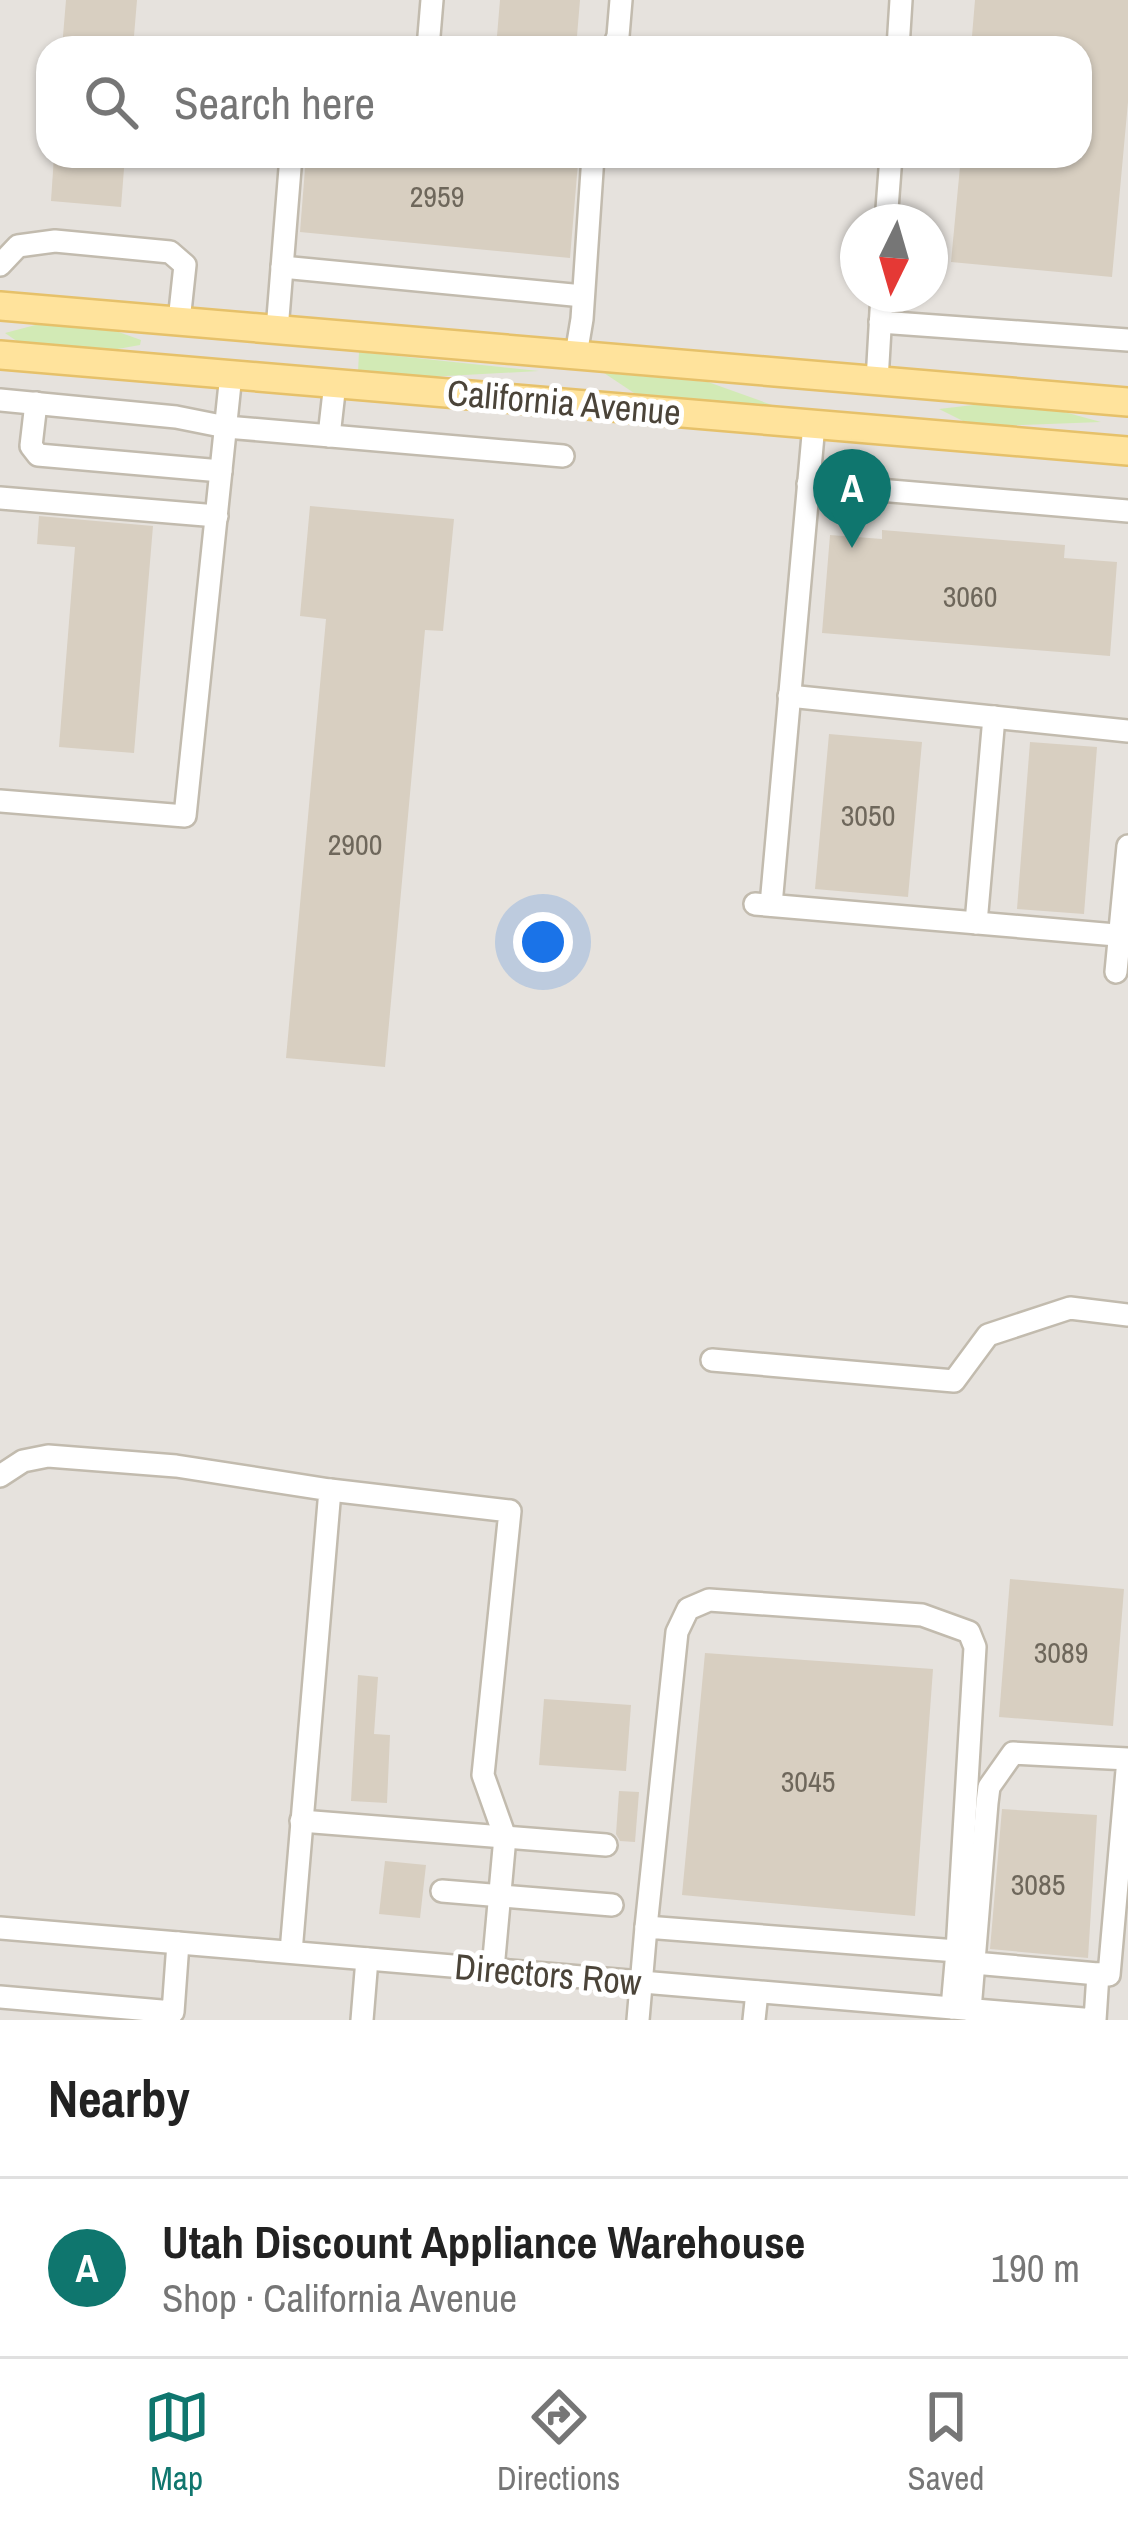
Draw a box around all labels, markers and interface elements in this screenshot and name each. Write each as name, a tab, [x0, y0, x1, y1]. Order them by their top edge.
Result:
search box	[36, 36, 1092, 168]
icon: search	[78, 69, 144, 135]
text: Search here	[174, 72, 375, 133]
house number: 2959	[410, 176, 464, 216]
north arrow	[840, 204, 948, 312]
street label: California Avenue	[445, 368, 683, 436]
pin: A	[813, 449, 891, 548]
house number: 3060	[943, 576, 997, 616]
house number: 3050	[841, 795, 895, 835]
house number: 2900	[328, 824, 382, 864]
your location	[513, 912, 573, 972]
house number: 3089	[1034, 1632, 1088, 1672]
house number: 3045	[781, 1761, 835, 1801]
house number: 3085	[1011, 1864, 1065, 1904]
street label: Directors Row	[453, 1942, 644, 2006]
text: Nearby	[48, 2064, 190, 2133]
text: Utah Discount Appliance Warehouse	[162, 2211, 805, 2272]
text: A	[75, 2242, 99, 2294]
text: 190 m	[991, 2242, 1080, 2294]
text: Shop · California Avenue	[162, 2272, 517, 2324]
tab: Map	[144, 2384, 210, 2500]
tab: Directions	[497, 2384, 620, 2500]
tab: Saved	[908, 2384, 984, 2500]

